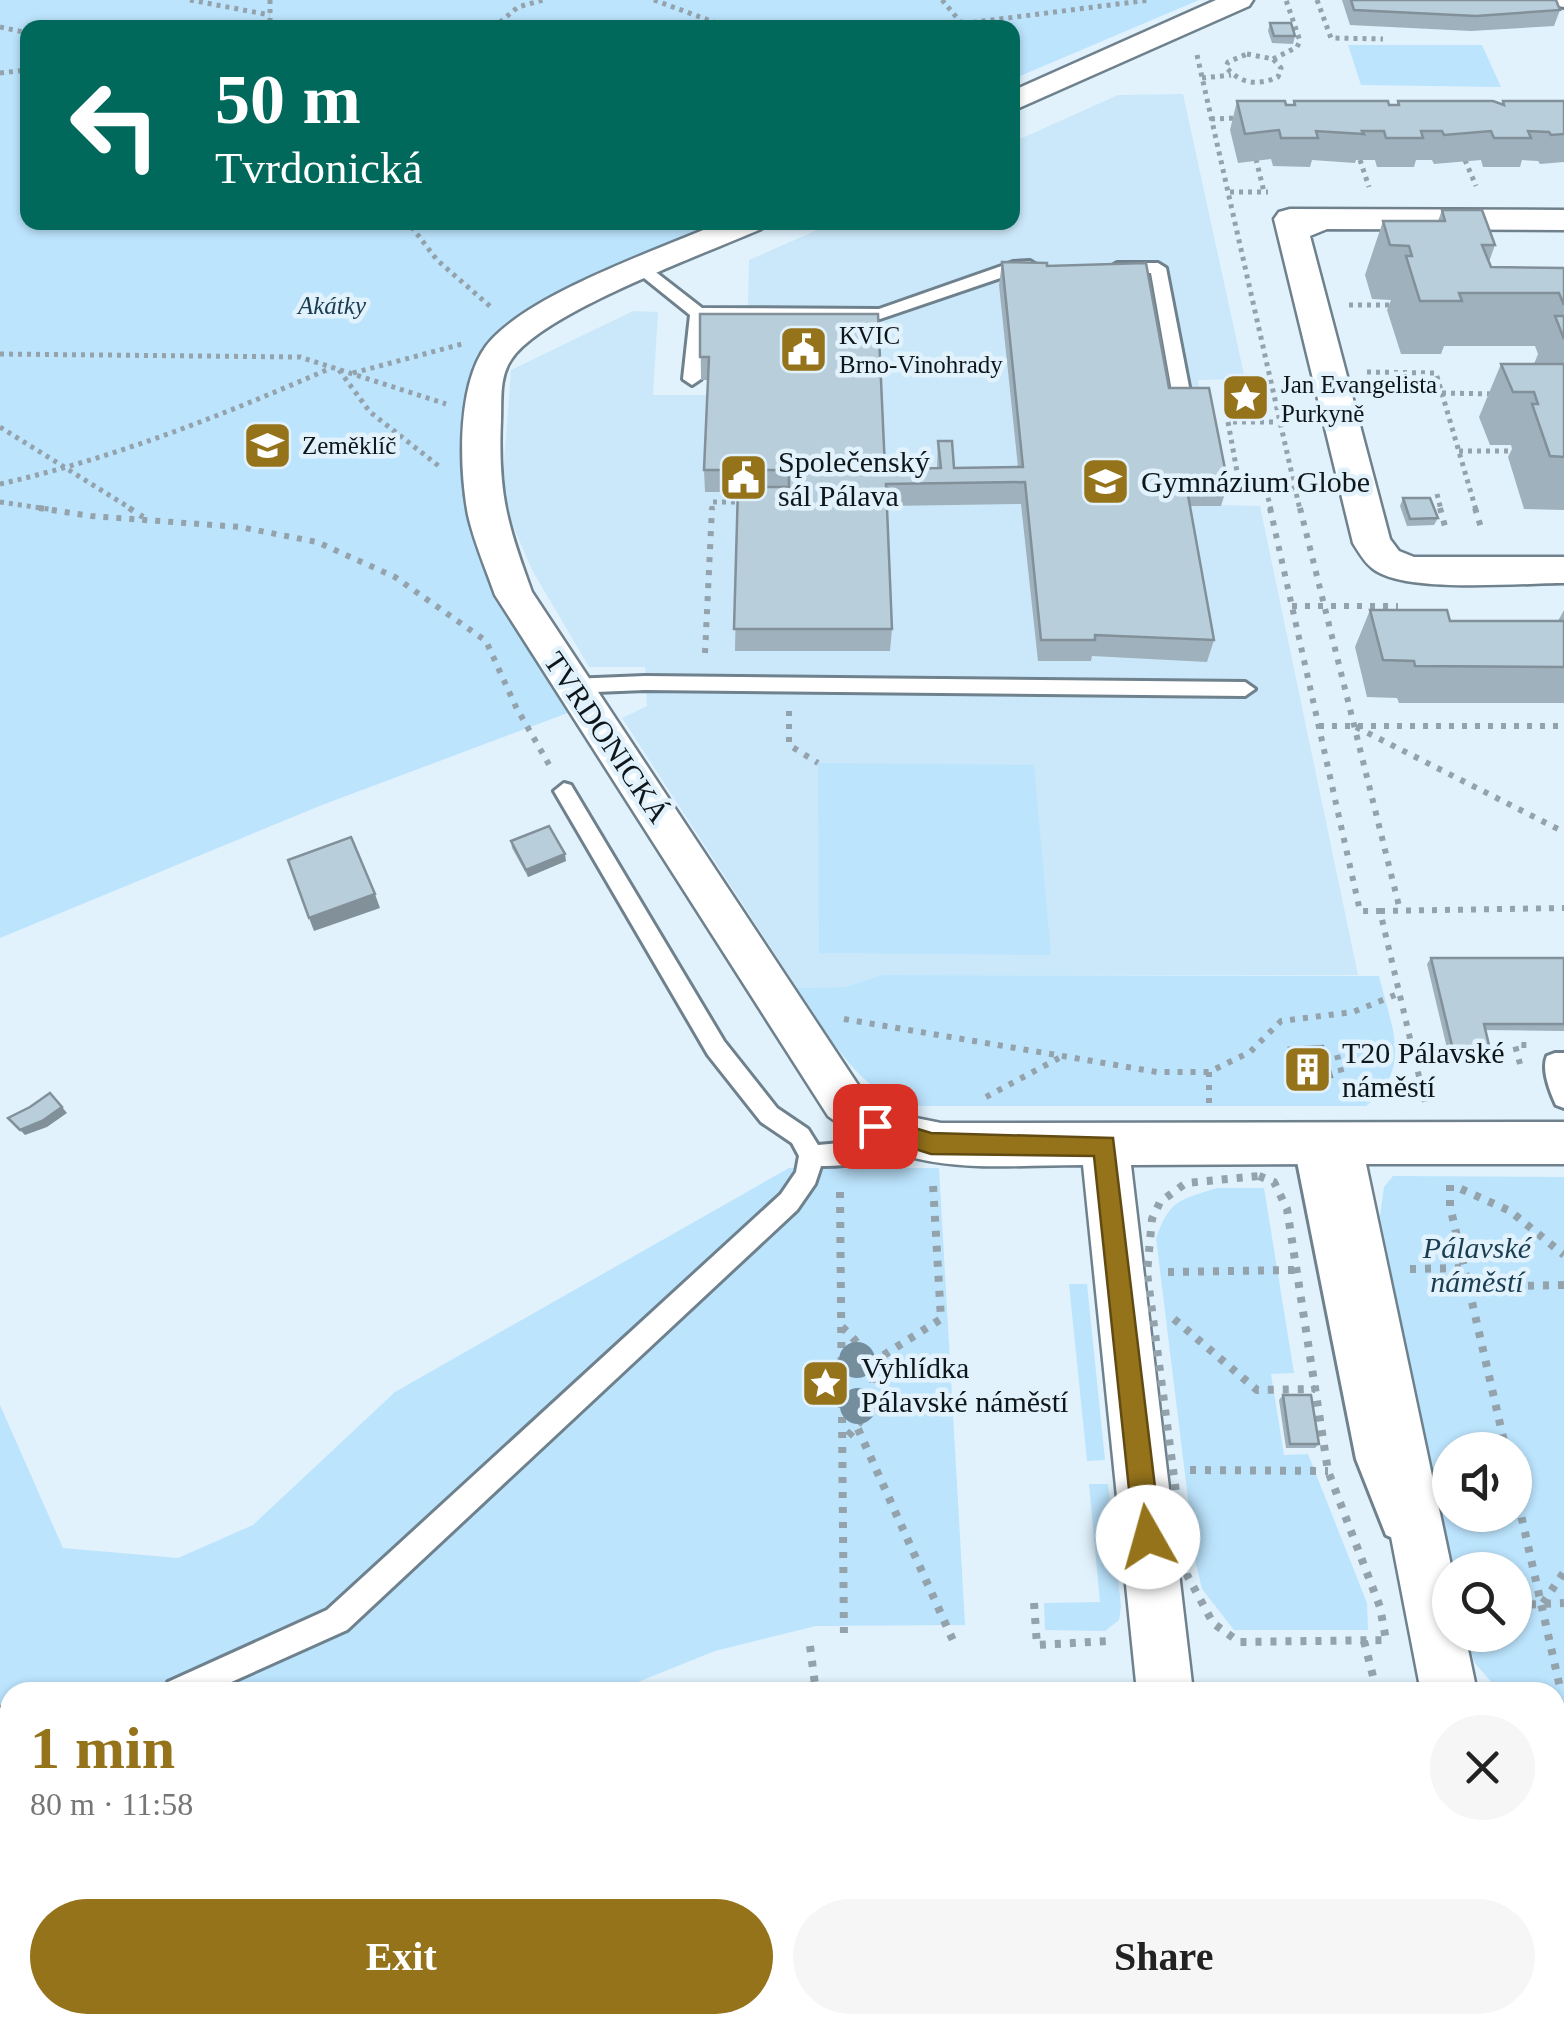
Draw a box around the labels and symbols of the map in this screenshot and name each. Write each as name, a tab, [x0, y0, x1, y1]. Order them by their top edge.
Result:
park label: Akátky	[296, 292, 367, 319]
place label: KVIC Brno-Vinohrady	[839, 322, 1003, 378]
public building icon: KVIC Brno-Vinohrady	[778, 323, 830, 375]
place label: Jan Evangelista Purkyně	[1281, 371, 1437, 427]
place icon: Jan Evangelista Purkyně	[1220, 372, 1272, 424]
school or university icon: Zeměklíč	[241, 419, 293, 471]
place label: Zeměklíč	[302, 432, 396, 459]
place label: Společenský sál Pálava	[778, 445, 930, 512]
public building icon: Společenský sál Pálava	[717, 452, 769, 504]
school or university icon: Gymnázium Globe	[1080, 455, 1132, 507]
place label: Gymnázium Globe	[1141, 465, 1370, 498]
street label: TVRDONICKÁ	[538, 646, 676, 829]
place label: T20 Pálavské náměstí	[1342, 1036, 1504, 1103]
building icon: T20 Pálavské náměstí	[1281, 1043, 1333, 1095]
pin	[833, 1084, 918, 1169]
park label: Pálavské náměstí	[1422, 1231, 1533, 1298]
place label: Vyhlídka Pálavské náměstí	[861, 1351, 1069, 1418]
place icon: Vyhlídka Pálavské náměstí	[800, 1358, 852, 1410]
position arrow	[1096, 1485, 1200, 1589]

